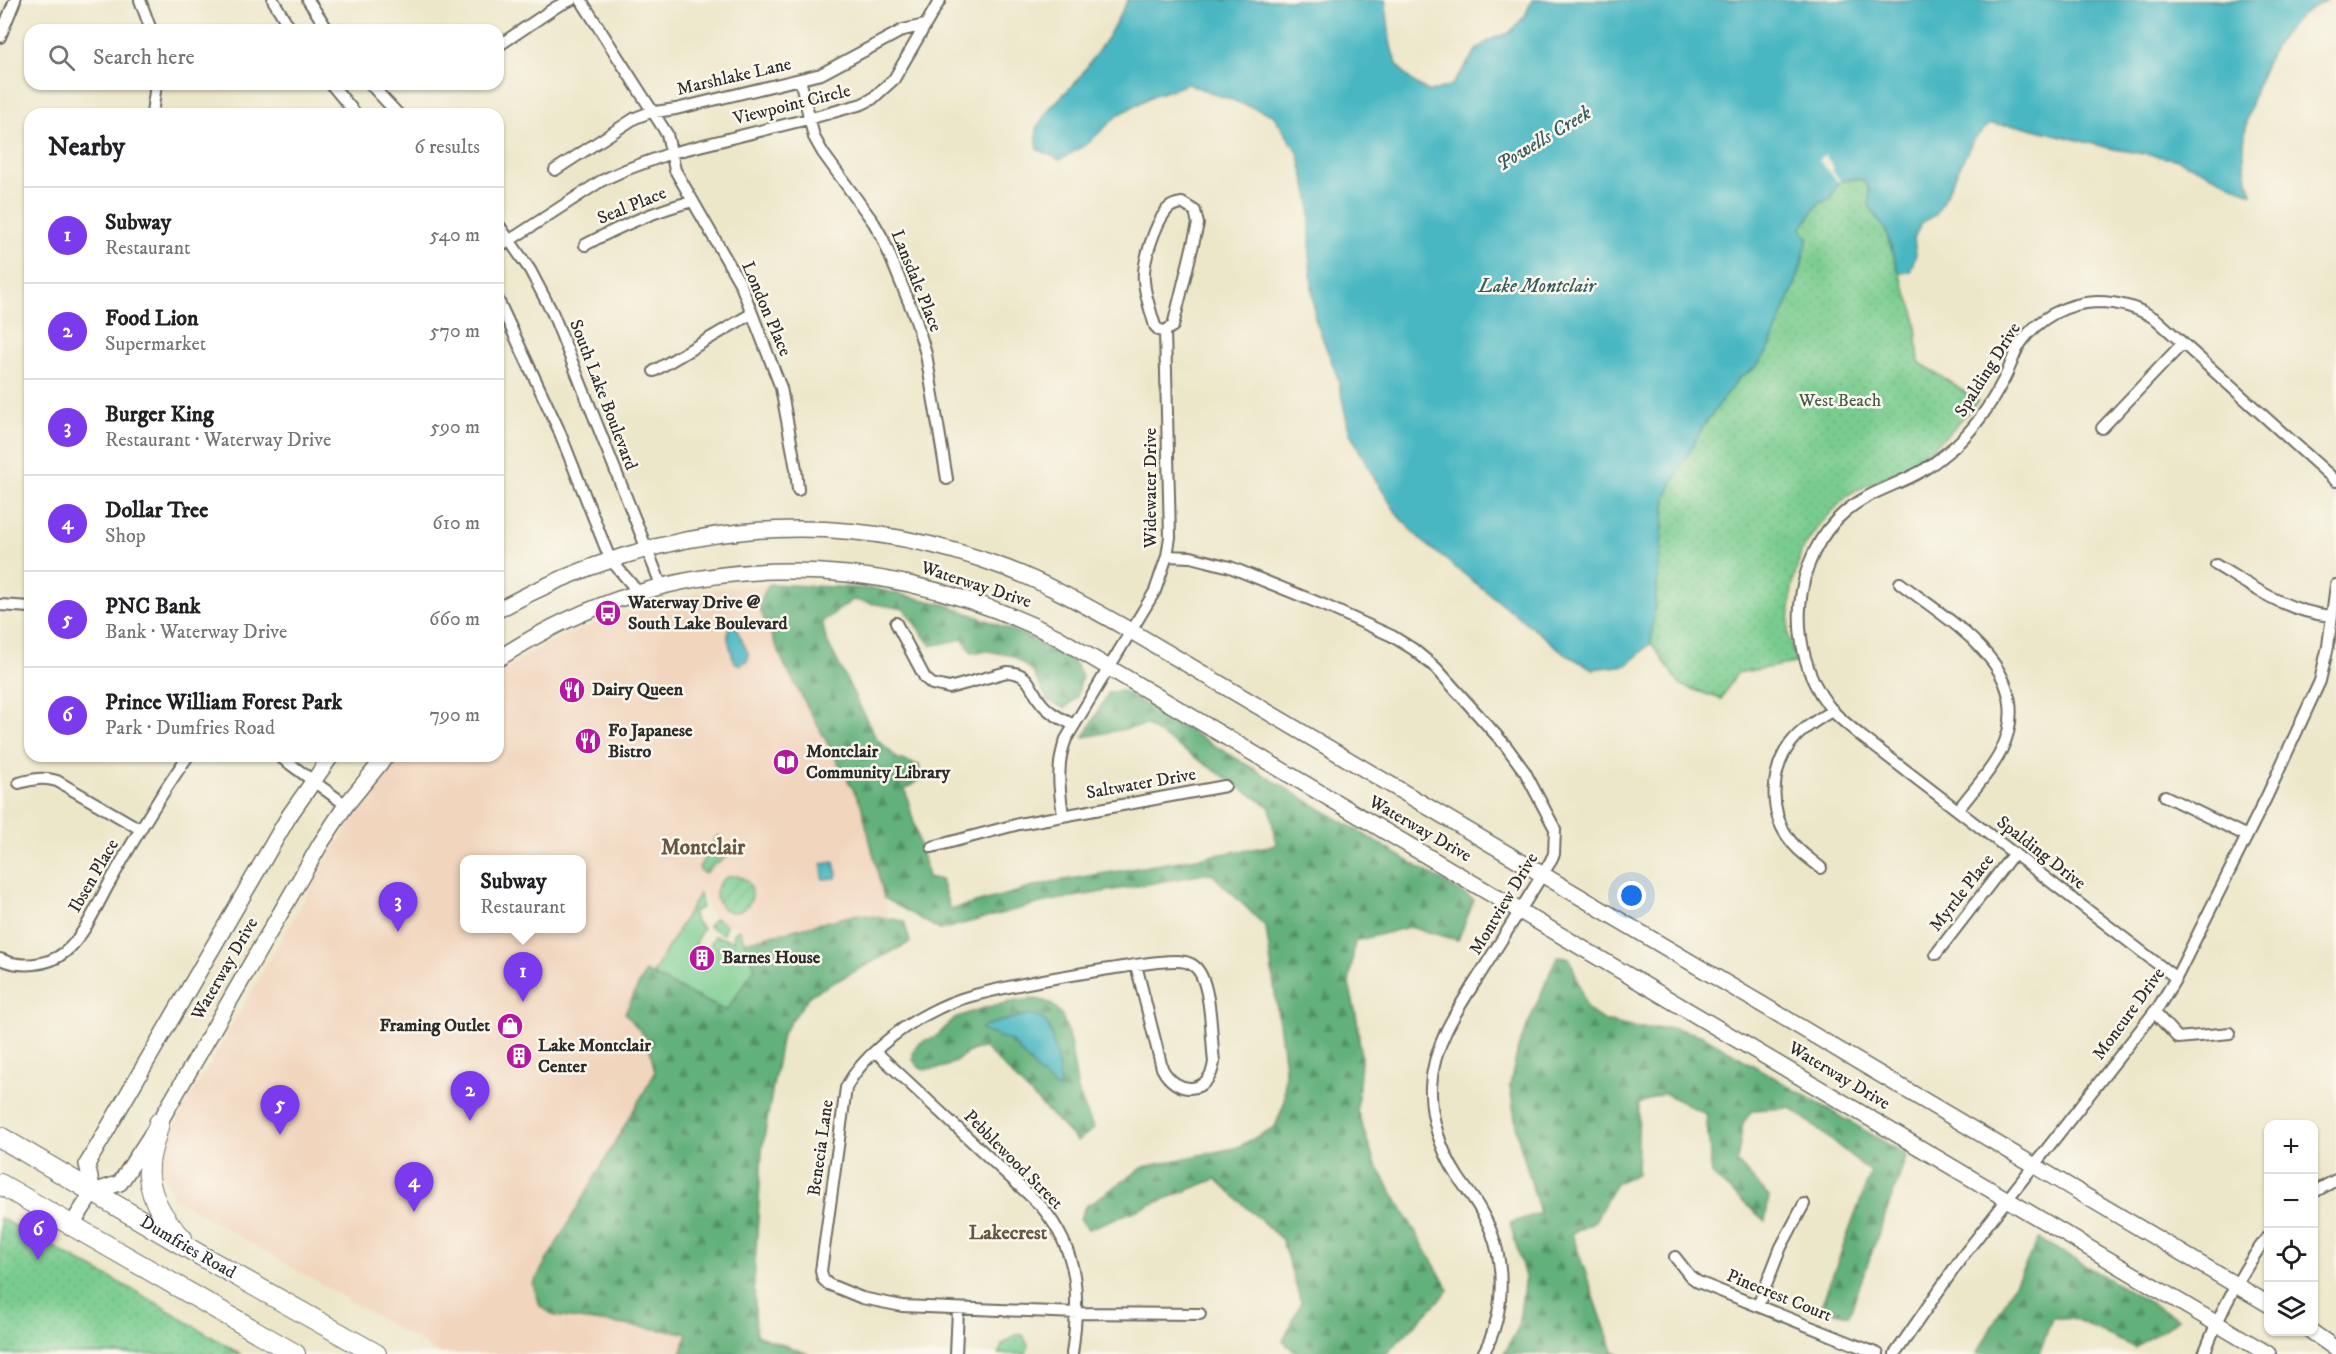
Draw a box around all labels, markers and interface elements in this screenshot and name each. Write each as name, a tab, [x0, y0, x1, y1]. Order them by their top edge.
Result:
search box	[24, 24, 504, 90]
icon: search	[45, 41, 78, 74]
text: Search here	[93, 44, 195, 71]
street label: Marshlake Lane	[675, 53, 793, 101]
street label: Viewpoint Circle	[730, 80, 853, 130]
water label: Powells Creek	[1492, 101, 1597, 177]
text: Nearby	[48, 131, 125, 164]
text: 6 results	[414, 135, 480, 160]
street label: Seal Place	[594, 182, 670, 230]
text: Subway	[105, 209, 171, 236]
text: 1	[64, 223, 71, 248]
text: 540 m	[430, 223, 480, 248]
street label: Lansdale Place	[886, 227, 946, 335]
text: Restaurant	[105, 236, 190, 261]
street label: London Place	[736, 258, 796, 360]
water label: Lake Montclair	[1478, 274, 1597, 299]
text: Food Lion	[105, 305, 199, 332]
street label: South Lake Boulevard	[564, 317, 642, 473]
text: 2	[63, 319, 72, 344]
text: 570 m	[429, 319, 480, 344]
street label: Spalding Drive	[1950, 319, 2026, 421]
text: Supermarket	[105, 332, 206, 357]
park label: West Beach	[1798, 390, 1882, 412]
text: Burger King	[105, 401, 214, 428]
text: 3	[64, 415, 71, 440]
text: 590 m	[430, 415, 480, 440]
text: Restaurant · Waterway Drive	[105, 428, 331, 453]
street label: Widewater Drive	[1140, 428, 1162, 549]
text: Dollar Tree	[105, 497, 208, 524]
text: 4	[62, 511, 73, 536]
text: 610 m	[432, 511, 480, 536]
text: Shop	[105, 524, 146, 549]
street label: Waterway Drive	[917, 557, 1034, 613]
place label: Waterway Drive @ South Lake Boulevard	[627, 592, 788, 635]
text: PNC Bank	[105, 593, 201, 620]
bus stop icon: Waterway Drive @ South Lake Boulevard	[593, 598, 623, 628]
text: 5	[63, 607, 72, 632]
text: 660 m	[429, 607, 480, 632]
text: Bank · Waterway Drive	[105, 620, 287, 645]
restaurant icon: Dairy Queen	[557, 675, 587, 705]
place label: Dairy Queen	[592, 679, 684, 701]
text: Prince William Forest Park	[105, 689, 343, 716]
text: 6	[62, 703, 73, 728]
text: 790 m	[429, 703, 480, 728]
text: Park · Dumfries Road	[105, 716, 275, 741]
place label: Fo Japanese Bistro	[608, 720, 693, 763]
restaurant icon: Fo Japanese Bistro	[573, 726, 603, 756]
place label: Montclair Community Library	[806, 741, 951, 784]
library icon: Montclair Community Library	[771, 747, 801, 777]
street label: Saltwater Drive	[1084, 764, 1198, 804]
street label: Waterway Drive	[1364, 790, 1475, 867]
street label: Spalding Drive	[1992, 811, 2090, 895]
street label: Ibsen Place	[64, 835, 124, 917]
district label: Montclair	[661, 835, 746, 861]
street label: Montview Drive	[1465, 849, 1543, 959]
street label: Myrtle Place	[1925, 850, 1999, 936]
popup	[460, 855, 586, 933]
text: Subway	[480, 868, 546, 895]
your location	[1617, 881, 1646, 910]
pin: 3	[378, 882, 418, 932]
text: Restaurant	[480, 895, 566, 920]
street label: Waterway Drive	[186, 914, 263, 1025]
building icon: Barnes House	[687, 943, 717, 973]
place label: Barnes House	[722, 947, 821, 969]
pin: 1	[504, 952, 542, 1002]
street label: Moncure Drive	[2088, 964, 2170, 1064]
shop icon: Framing Outlet	[495, 1011, 525, 1041]
place label: Framing Outlet	[380, 1015, 490, 1037]
place label: Lake Montclair Center	[538, 1035, 651, 1078]
street label: Waterway Drive	[1783, 1037, 1894, 1115]
building icon: Lake Montclair Center	[504, 1041, 534, 1071]
pin: 2	[450, 1072, 490, 1121]
pin: 5	[260, 1086, 300, 1135]
street label: Benecia Lane	[803, 1098, 839, 1198]
street label: Pebblewood Street	[959, 1106, 1067, 1214]
map controls	[2264, 1120, 2318, 1336]
button: +	[2264, 1120, 2318, 1174]
pin: 4	[394, 1162, 434, 1212]
button: −	[2264, 1174, 2318, 1228]
pin: 6	[18, 1210, 57, 1260]
street label: Dumfries Road	[136, 1211, 240, 1284]
district label: Lakecrest	[969, 1221, 1048, 1246]
button: locate	[2264, 1228, 2318, 1282]
street label: Pinecrest Court	[1723, 1265, 1835, 1327]
button: layers	[2264, 1282, 2318, 1336]

